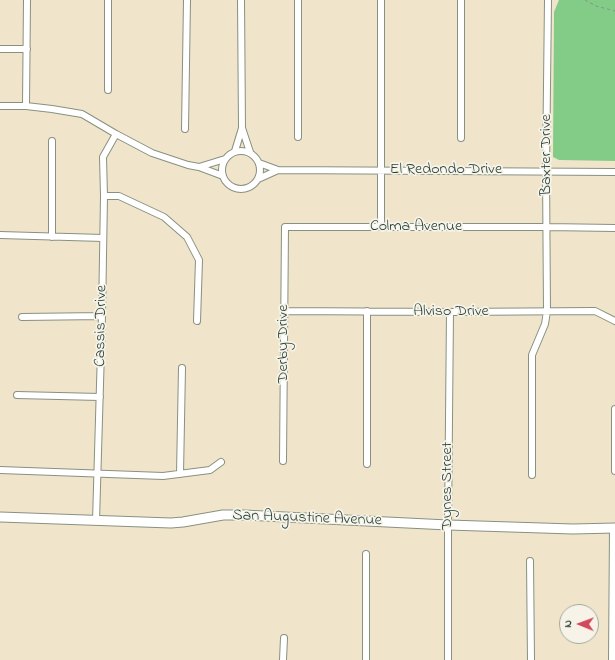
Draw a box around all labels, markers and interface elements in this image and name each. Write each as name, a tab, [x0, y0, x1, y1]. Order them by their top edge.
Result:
street label: Baxter Drive	[537, 114, 557, 196]
street label: El Redondo Drive	[390, 160, 502, 180]
street label: Colma Avenue	[370, 217, 462, 237]
street label: Cassis Drive	[92, 285, 112, 367]
street label: Alviso Drive	[413, 302, 489, 322]
street label: Derby Drive	[274, 305, 294, 383]
street label: Dynes Street	[438, 442, 458, 530]
street label: San Augustine Avenue	[232, 507, 382, 531]
north arrow	[559, 604, 599, 644]
text: N	[560, 620, 576, 628]

